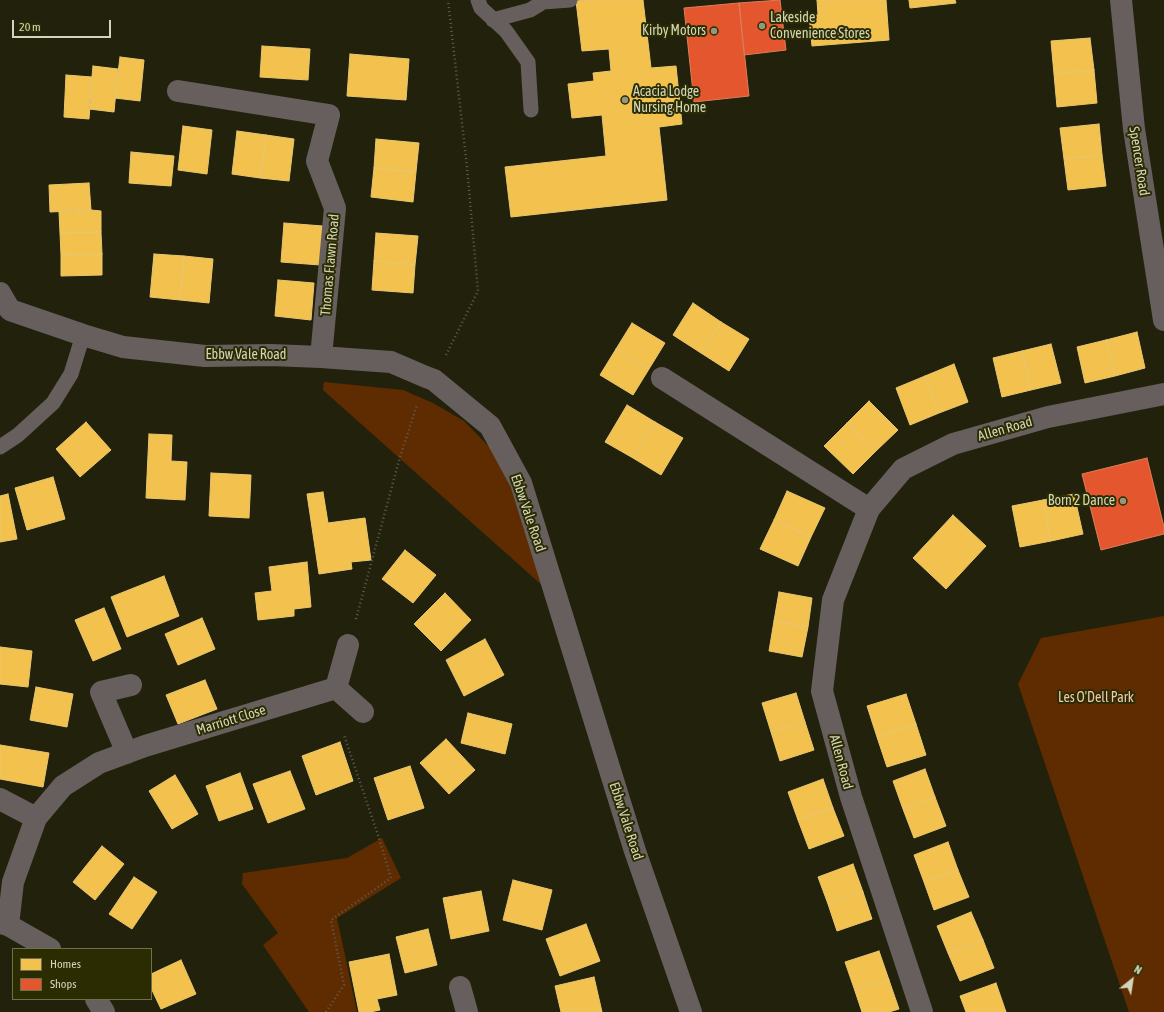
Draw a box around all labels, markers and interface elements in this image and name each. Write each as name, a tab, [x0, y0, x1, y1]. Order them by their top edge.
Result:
place label: Lakeside Convenience Stores	[770, 10, 870, 42]
scale bar	[14, 12, 113, 38]
text: 20 m	[19, 20, 41, 34]
marker: Lakeside Convenience Stores	[757, 21, 767, 31]
place label: Kirby Motors	[642, 23, 706, 39]
marker: Kirby Motors	[709, 26, 719, 36]
place label: Acacia Lodge Nursing Home	[633, 84, 706, 116]
marker: Acacia Lodge Nursing Home	[620, 95, 630, 105]
street label: Spencer Road	[1125, 125, 1153, 197]
street label: Thomas Flawn Road	[317, 213, 343, 317]
street label: Ebbw Vale Road	[206, 347, 286, 363]
street label: Allen Road	[976, 413, 1034, 445]
street label: Ebbw Vale Road	[507, 472, 549, 554]
place label: Born 2 Dance	[1048, 493, 1115, 509]
marker: Born 2 Dance	[1118, 496, 1128, 506]
park label: Les O'Dell Park	[1058, 690, 1134, 706]
street label: Marriott Close	[194, 701, 268, 739]
street label: Allen Road	[826, 733, 856, 791]
street label: Ebbw Vale Road	[606, 780, 646, 862]
legend	[12, 948, 152, 1000]
text: Homes	[50, 957, 81, 971]
north arrow	[1112, 960, 1152, 1000]
text: N	[1132, 963, 1144, 976]
text: Shops	[50, 977, 76, 991]

